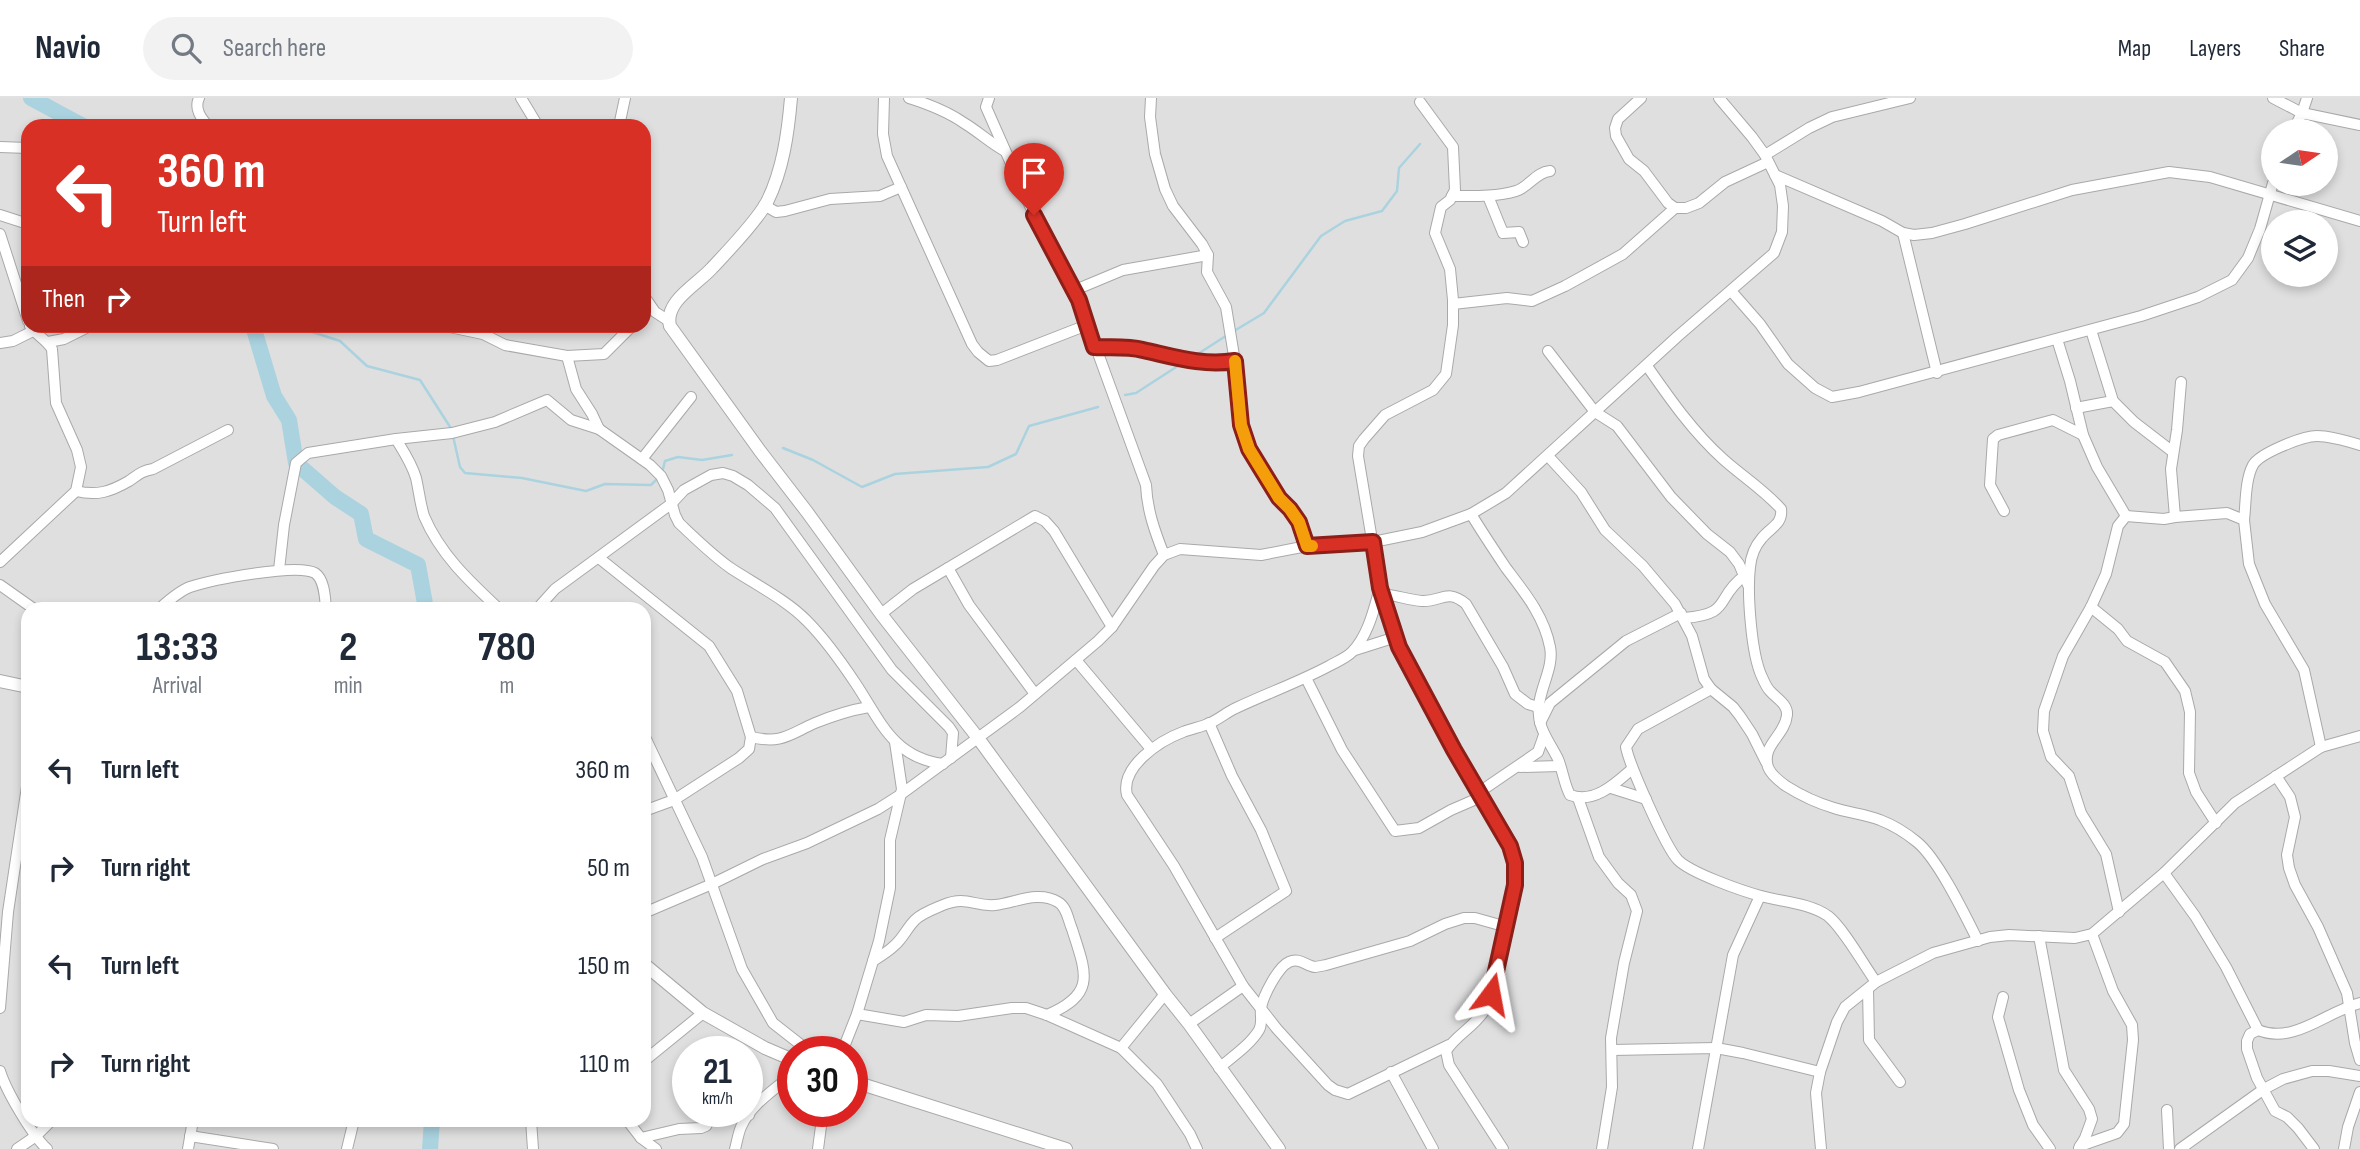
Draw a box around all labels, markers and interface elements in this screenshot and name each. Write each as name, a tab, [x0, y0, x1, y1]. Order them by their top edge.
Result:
search box	[143, 17, 633, 80]
text: Navio	[35, 28, 101, 68]
icon: search	[167, 29, 205, 67]
text: Search here	[223, 33, 326, 64]
text: Map	[2118, 34, 2151, 63]
text: Layers	[2189, 34, 2241, 63]
text: Share	[2279, 34, 2325, 63]
north arrow	[2261, 119, 2338, 196]
map controls	[2261, 119, 2338, 287]
text: 360 m	[157, 143, 265, 202]
pin	[1004, 143, 1064, 215]
icon: left	[42, 147, 133, 238]
icon: arrive	[1015, 154, 1053, 192]
text: Turn left	[157, 203, 247, 242]
button: layers	[2261, 210, 2338, 287]
icon: right	[99, 280, 137, 318]
text: Then	[42, 284, 85, 315]
text: 13:33	[136, 622, 219, 673]
text: 2	[339, 622, 357, 673]
text: 780	[478, 622, 536, 673]
text: Arrival	[153, 672, 202, 700]
text: min	[334, 672, 363, 700]
text: m	[499, 672, 514, 700]
icon: left	[42, 751, 80, 789]
text: Turn left	[101, 755, 179, 786]
text: 360 m	[575, 755, 630, 786]
icon: right	[42, 849, 80, 887]
text: Turn right	[101, 853, 190, 884]
text: 50 m	[587, 853, 630, 884]
icon: left	[42, 947, 80, 985]
text: Turn left	[101, 951, 179, 982]
text: 150 m	[578, 951, 630, 982]
position arrow	[1454, 957, 1528, 1031]
speed limit sign: 30	[777, 1036, 868, 1127]
icon: right	[42, 1045, 80, 1083]
text: Turn right	[101, 1049, 190, 1080]
text: 110 m	[579, 1049, 630, 1080]
text: 21	[703, 1051, 732, 1094]
text: km/h	[702, 1088, 733, 1109]

